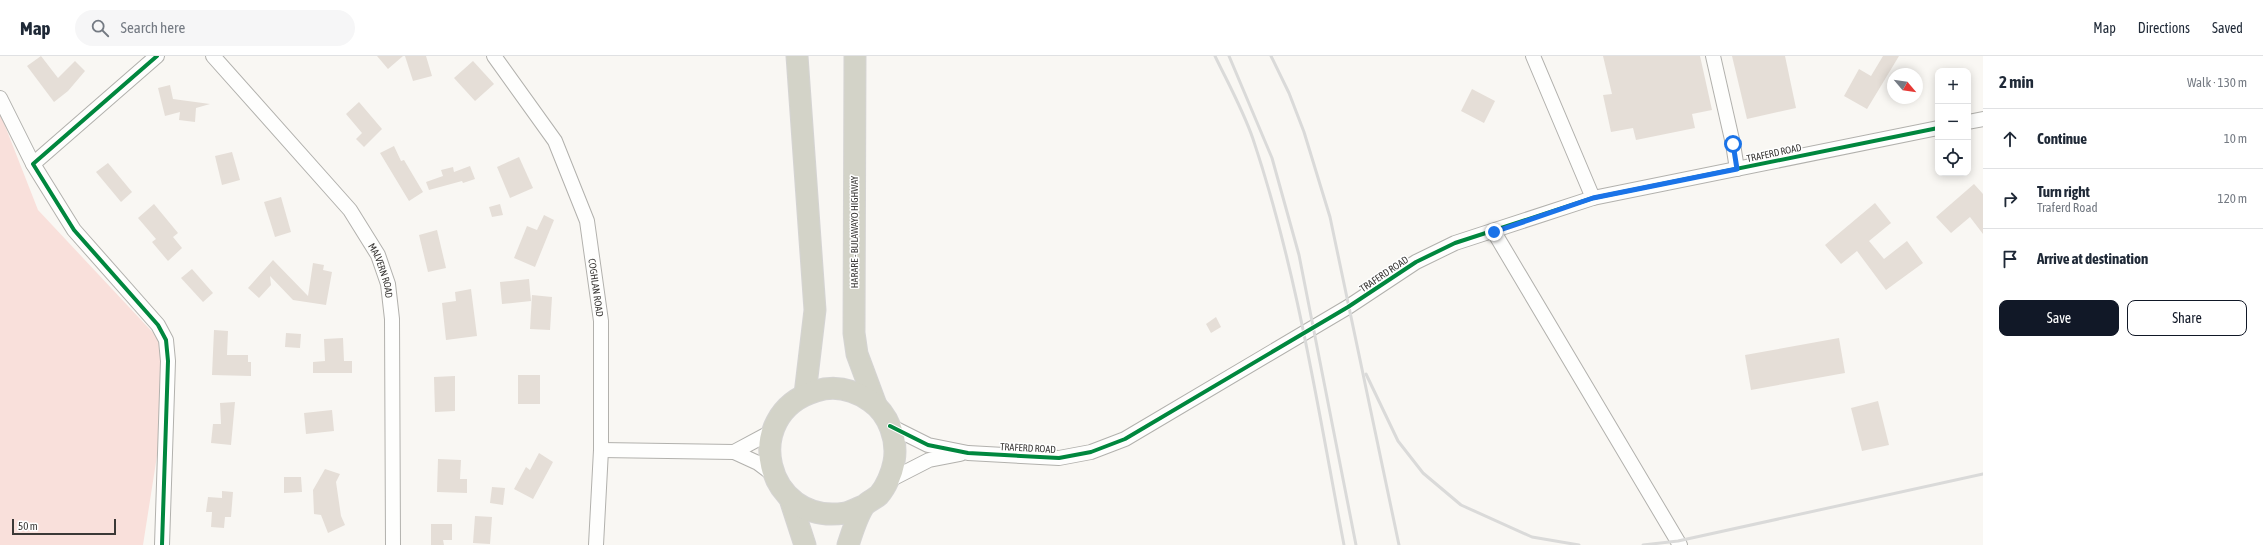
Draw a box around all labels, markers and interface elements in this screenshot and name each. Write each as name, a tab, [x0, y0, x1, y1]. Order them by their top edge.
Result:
search box	[75, 10, 355, 46]
text: Map	[20, 17, 51, 39]
icon: search	[89, 17, 111, 39]
text: Search here	[121, 19, 185, 36]
text: Map	[2093, 20, 2116, 36]
text: Directions	[2138, 20, 2190, 36]
text: Saved	[2212, 20, 2243, 36]
north arrow	[1887, 68, 1923, 104]
map controls	[1935, 68, 1971, 176]
button: +	[1935, 68, 1971, 104]
text: 2 min	[1999, 72, 2034, 92]
text: Walk · 130 m	[2187, 75, 2247, 90]
button: −	[1935, 104, 1971, 140]
icon: ahead	[1999, 128, 2021, 150]
text: Continue	[2037, 130, 2087, 147]
text: 10 m	[2224, 131, 2247, 146]
route start	[1724, 135, 1742, 153]
button: locate	[1935, 140, 1971, 176]
street label: TRAFERD ROAD	[1746, 142, 1803, 164]
street label: HARARE - BULAWAYO HIGHWAY	[849, 175, 860, 288]
text: Turn right	[2037, 183, 2090, 200]
icon: right	[1999, 188, 2021, 210]
text: 120 m	[2218, 191, 2247, 206]
text: Traferd Road	[2037, 200, 2098, 215]
route end	[1485, 223, 1503, 241]
street label: MALVERN ROAD	[366, 241, 395, 299]
icon: arrive	[1999, 248, 2021, 270]
text: Arrive at destination	[2037, 250, 2148, 267]
street label: TRAFERD ROAD	[1358, 254, 1411, 294]
street label: COGHLAN ROAD	[587, 258, 606, 318]
button: Save	[1999, 300, 2119, 336]
button: Share	[2127, 300, 2247, 336]
street label: TRAFERD ROAD	[1000, 441, 1057, 455]
scale bar	[12, 517, 116, 536]
text: 50 m	[18, 520, 38, 532]

